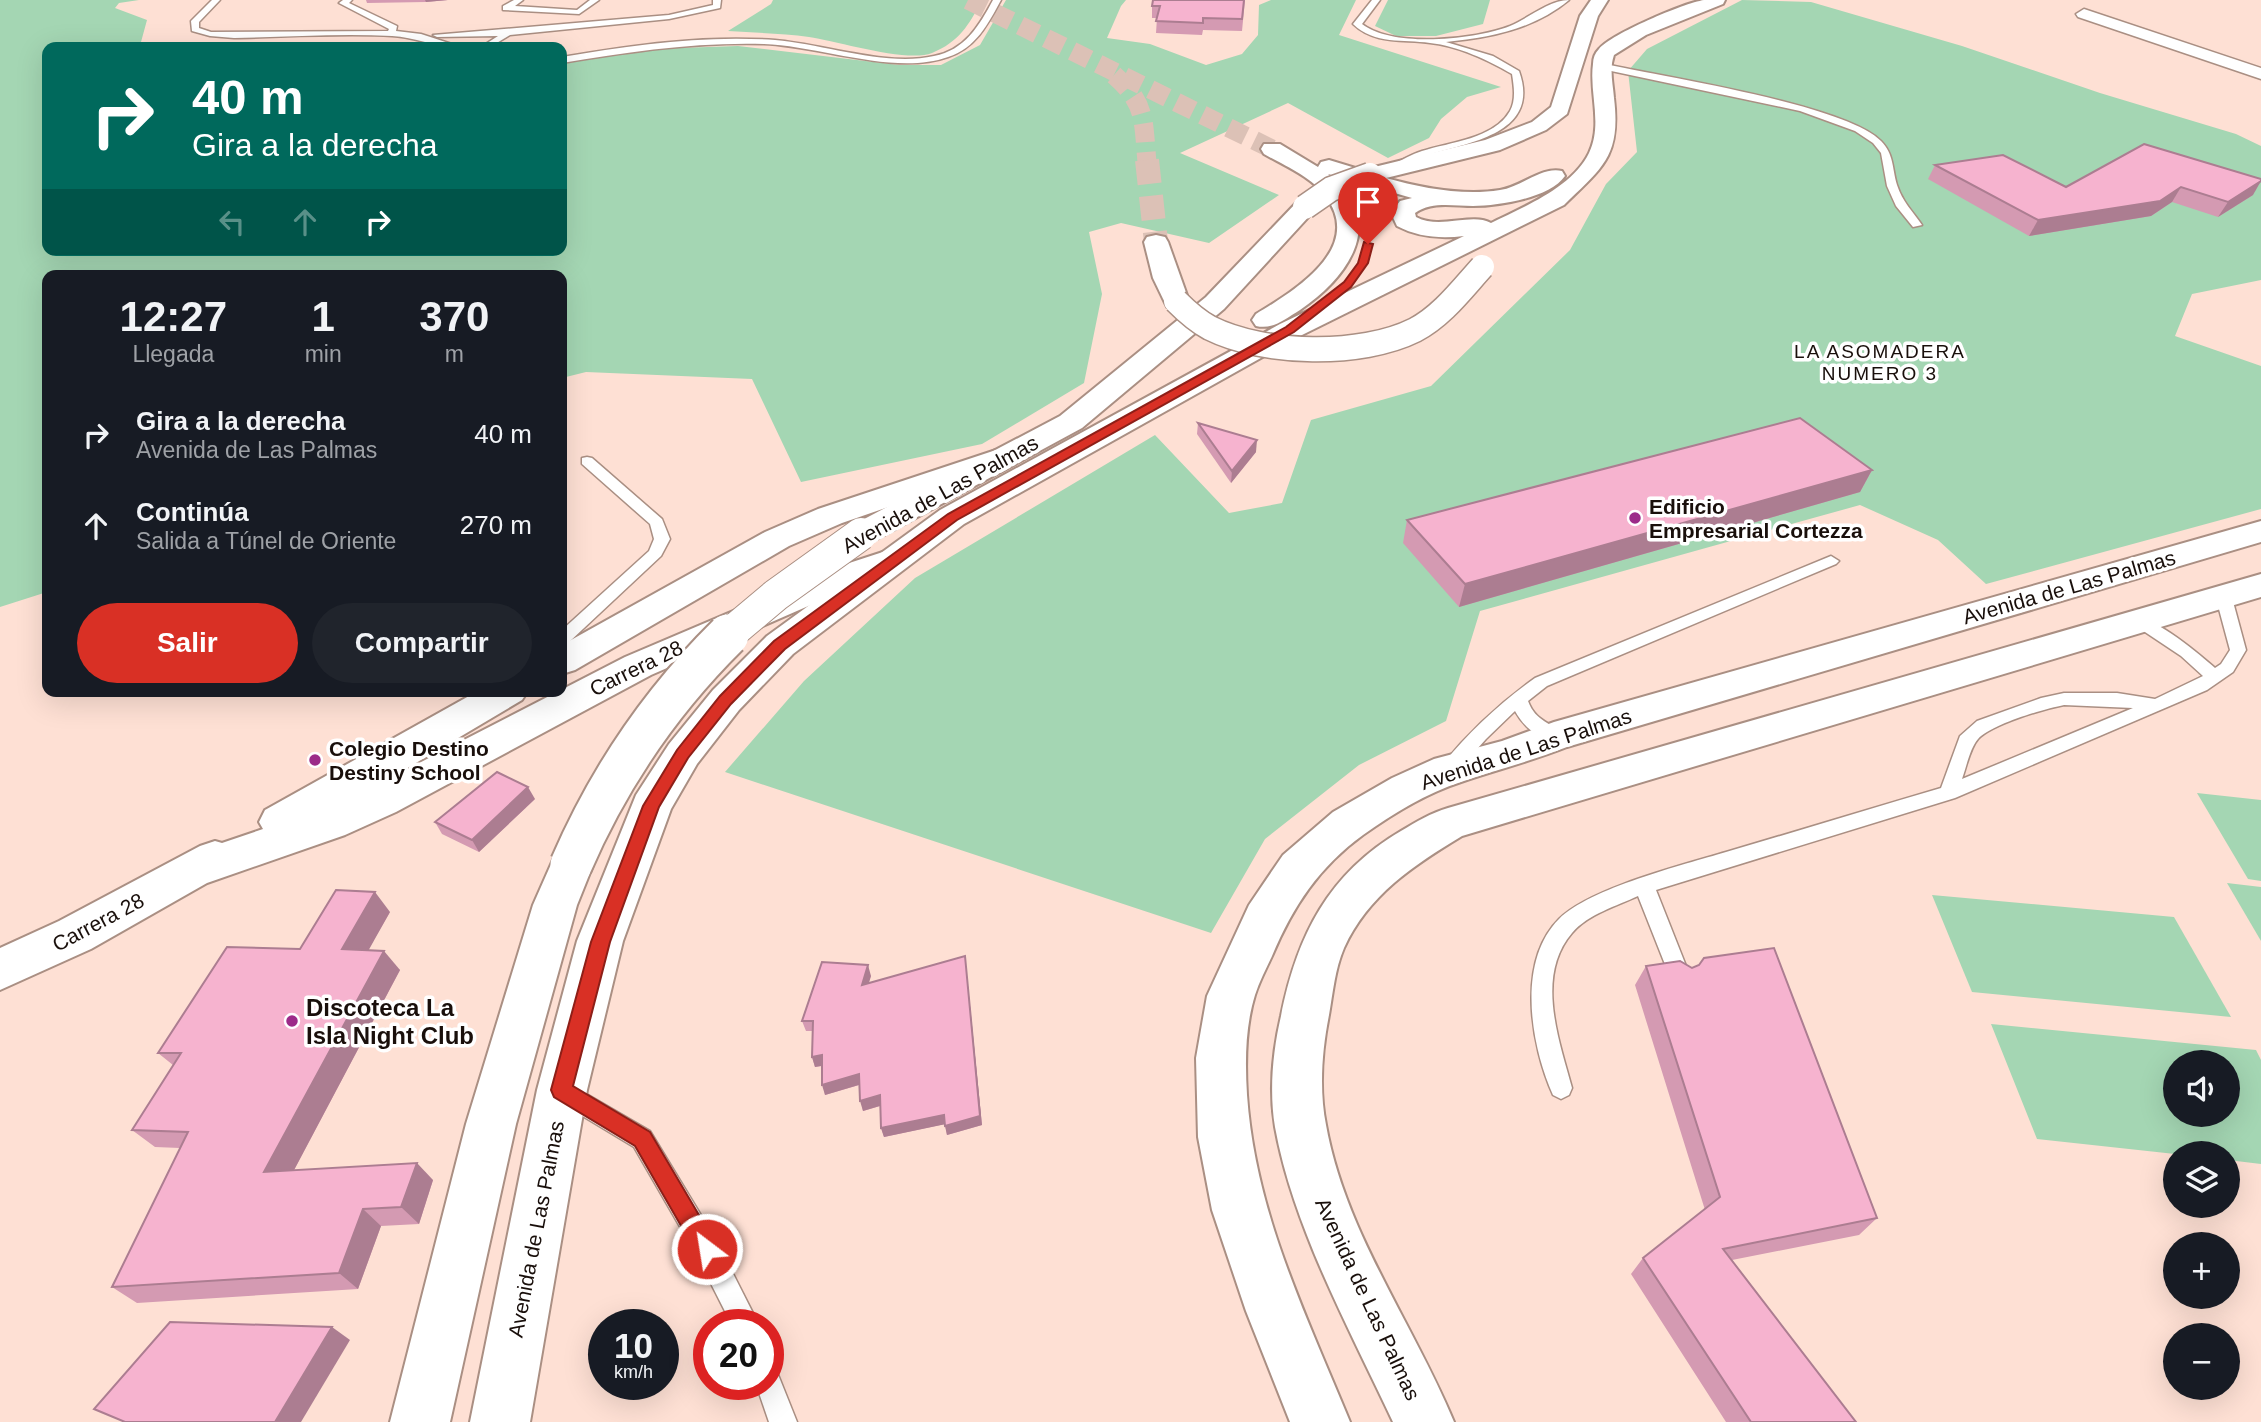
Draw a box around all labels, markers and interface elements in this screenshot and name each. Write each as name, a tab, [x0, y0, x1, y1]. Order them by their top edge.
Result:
icon: right	[77, 70, 168, 161]
text: 40 m	[192, 70, 304, 124]
text: Gira a la derecha	[192, 127, 437, 163]
pin	[1338, 172, 1398, 244]
icon: arrive	[1349, 183, 1387, 221]
icon: left	[213, 203, 251, 241]
icon: ahead	[286, 203, 324, 241]
icon: right	[359, 203, 397, 241]
text: 12:27	[120, 293, 227, 340]
text: 1	[311, 293, 335, 340]
text: 370	[419, 293, 489, 340]
text: Llegada	[132, 341, 214, 367]
text: min	[305, 341, 342, 367]
text: m	[445, 341, 464, 367]
district label: LA ASOMADERA NUMERO 3	[1794, 341, 1966, 384]
text: Gira a la derecha	[136, 406, 346, 436]
icon: right	[77, 416, 115, 454]
text: 40 m	[474, 419, 532, 449]
street label: Avenida de Las Palmas	[838, 431, 1042, 557]
text: Avenida de Las Palmas	[136, 437, 377, 463]
place label: Edificio Empresarial Cortezza	[1649, 495, 1863, 542]
text: Continúa	[136, 497, 249, 527]
icon: ahead	[77, 507, 115, 545]
text: 270 m	[460, 510, 532, 540]
marker: Edificio Empresarial Cortezza	[1627, 510, 1643, 526]
text: Salida a Túnel de Oriente	[136, 528, 396, 554]
street label: Avenida de Las Palmas	[1960, 546, 2178, 628]
button: Salir	[77, 603, 298, 683]
button: Compartir	[312, 603, 532, 683]
street label: Carrera 28	[586, 636, 686, 700]
street label: Avenida de Las Palmas	[1418, 704, 1634, 794]
place label: Colegio Destino Destiny School	[329, 737, 489, 784]
marker: Colegio Destino Destiny School	[307, 752, 323, 768]
street label: Carrera 28	[48, 888, 148, 956]
place label: Discoteca La Isla Night Club	[306, 994, 474, 1049]
marker: Discoteca La Isla Night Club	[284, 1013, 300, 1029]
map controls	[2163, 1050, 2240, 1400]
button: sound	[2163, 1050, 2240, 1127]
street label: Avenida de Las Palmas	[504, 1119, 568, 1339]
button: layers	[2163, 1141, 2240, 1218]
street label: Avenida de Las Palmas	[1311, 1194, 1425, 1404]
position arrow	[670, 1212, 744, 1286]
button: +	[2163, 1232, 2240, 1309]
speed limit sign: 20	[693, 1309, 784, 1400]
button: −	[2163, 1323, 2240, 1400]
text: 10	[614, 1326, 653, 1365]
text: km/h	[614, 1362, 653, 1382]

